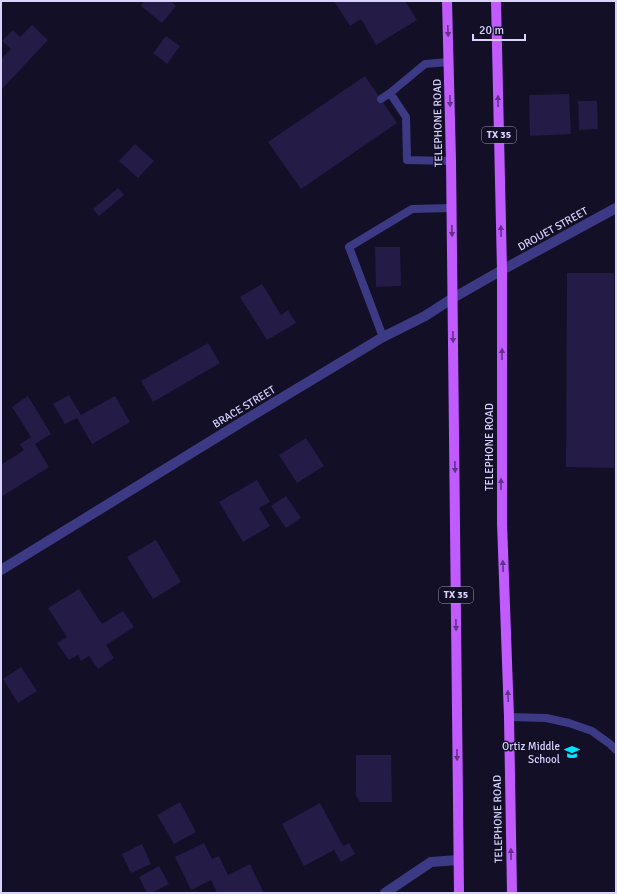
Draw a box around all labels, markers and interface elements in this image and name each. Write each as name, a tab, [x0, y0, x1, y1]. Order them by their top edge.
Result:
scale bar	[473, 16, 525, 42]
text: 20 m	[479, 23, 504, 38]
one-way arrow	[445, 25, 451, 38]
street label: TELEPHONE ROAD	[431, 79, 445, 167]
one-way arrow	[495, 94, 501, 107]
one-way arrow	[446, 95, 453, 107]
road number: TX 35	[482, 127, 516, 143]
street label: DROUET STREET	[516, 204, 591, 254]
one-way arrow	[498, 224, 504, 237]
one-way arrow	[449, 225, 455, 238]
one-way arrow	[450, 331, 456, 344]
one-way arrow	[499, 347, 505, 360]
street label: BRACE STREET	[210, 383, 278, 431]
street label: TELEPHONE ROAD	[483, 403, 496, 491]
one-way arrow	[451, 461, 458, 473]
one-way arrow	[498, 477, 504, 490]
one-way arrow	[500, 559, 506, 572]
road number: TX 35	[439, 587, 473, 603]
one-way arrow	[453, 619, 459, 632]
one-way arrow	[505, 689, 511, 702]
place label: Ortiz Middle School	[502, 740, 560, 766]
school or university icon: Ortiz Middle School	[563, 743, 581, 761]
one-way arrow	[454, 749, 460, 762]
street label: TELEPHONE ROAD	[491, 775, 505, 863]
one-way arrow	[508, 847, 514, 860]

